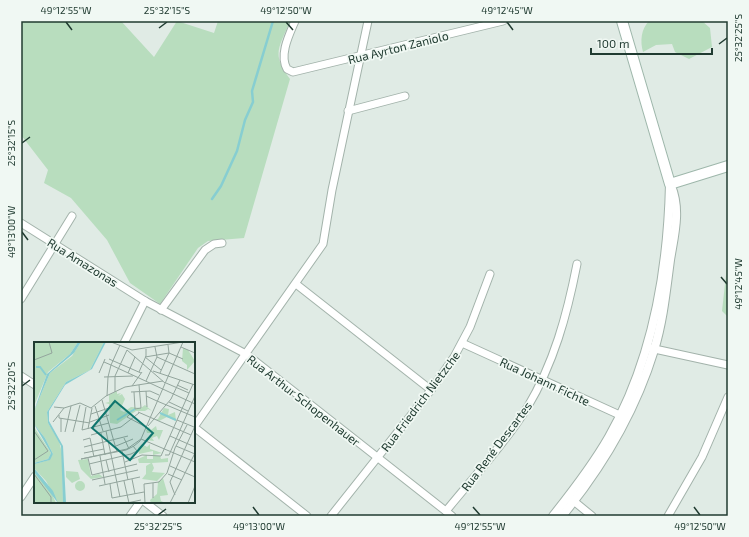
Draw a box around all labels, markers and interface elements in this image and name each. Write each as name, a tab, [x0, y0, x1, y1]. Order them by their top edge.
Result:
text: 49°12'55"W	[41, 4, 92, 16]
text: 25°32'15"S	[144, 4, 191, 16]
text: 49°12'50"W	[260, 4, 312, 16]
text: 49°12'45"W	[481, 4, 533, 16]
text: 25°32'25"S	[732, 14, 744, 62]
street label: Rua Ayrton Zaniolo	[346, 28, 450, 66]
scale bar	[591, 30, 712, 56]
text: 100 m	[597, 36, 629, 50]
text: 25°32'15"S	[5, 119, 17, 166]
text: 49°13'00"W	[5, 205, 17, 258]
street label: Rua Amazonas	[45, 235, 121, 289]
text: 49°12'45"W	[732, 258, 744, 310]
inset map	[34, 342, 195, 503]
street label: Rua Friedrich Nietzche	[378, 348, 462, 454]
street label: Rua Arthur Schopenhauer	[245, 352, 363, 449]
street label: Rua Johann Fichte	[498, 354, 592, 408]
text: 25°32'20"S	[5, 361, 17, 410]
street label: Rua René Descartes	[458, 399, 534, 493]
text: 25°32'25"S	[134, 520, 182, 532]
text: 49°13'00"W	[233, 520, 286, 532]
text: 49°12'55"W	[455, 520, 506, 532]
text: 49°12'50"W	[674, 520, 726, 532]

